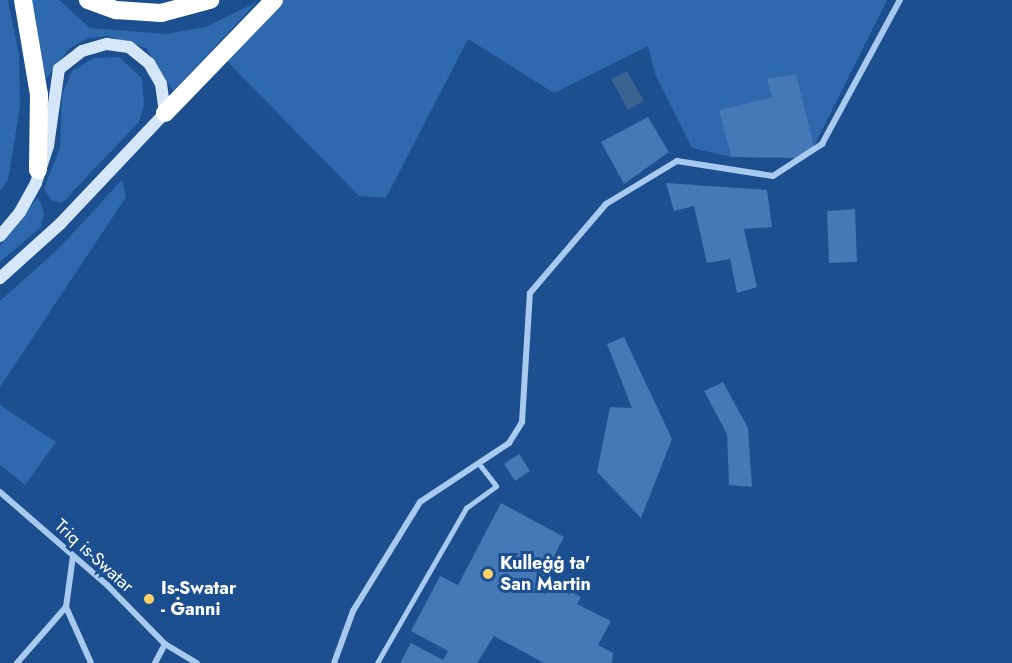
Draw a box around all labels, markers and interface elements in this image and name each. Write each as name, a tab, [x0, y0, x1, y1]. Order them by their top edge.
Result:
street label: Triq is-Swatar	[50, 515, 138, 597]
place label: Kulleġġ ta' San Martin	[500, 553, 591, 596]
marker: Kulleġġ ta' San Martin	[481, 567, 495, 581]
place label: Is-Swatar - Ġanni	[161, 578, 236, 620]
marker: Is-Swatar - Ġanni	[142, 592, 156, 606]

